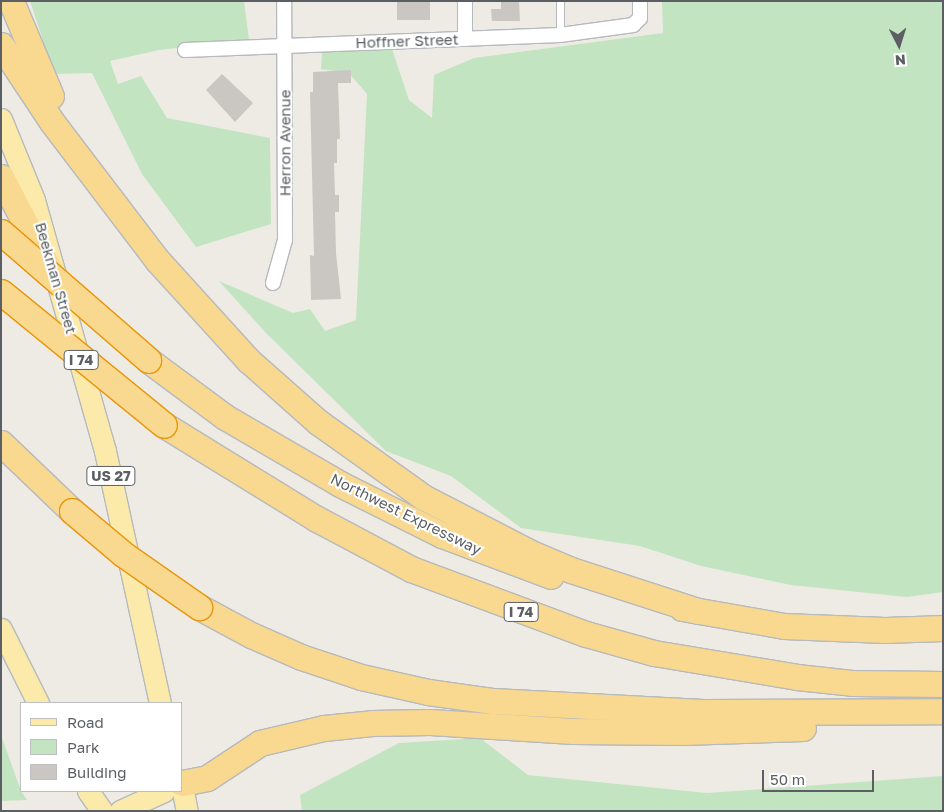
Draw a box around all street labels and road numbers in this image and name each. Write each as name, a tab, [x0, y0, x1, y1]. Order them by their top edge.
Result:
street label: Hoffner Street	[355, 30, 459, 52]
street label: Herron Avenue	[276, 90, 294, 196]
street label: Beekman Street	[31, 220, 81, 336]
road number: I 74	[64, 348, 98, 372]
road number: US 27	[86, 464, 136, 488]
street label: Northwest Expressway	[328, 470, 484, 558]
road number: I 74	[504, 600, 538, 624]

